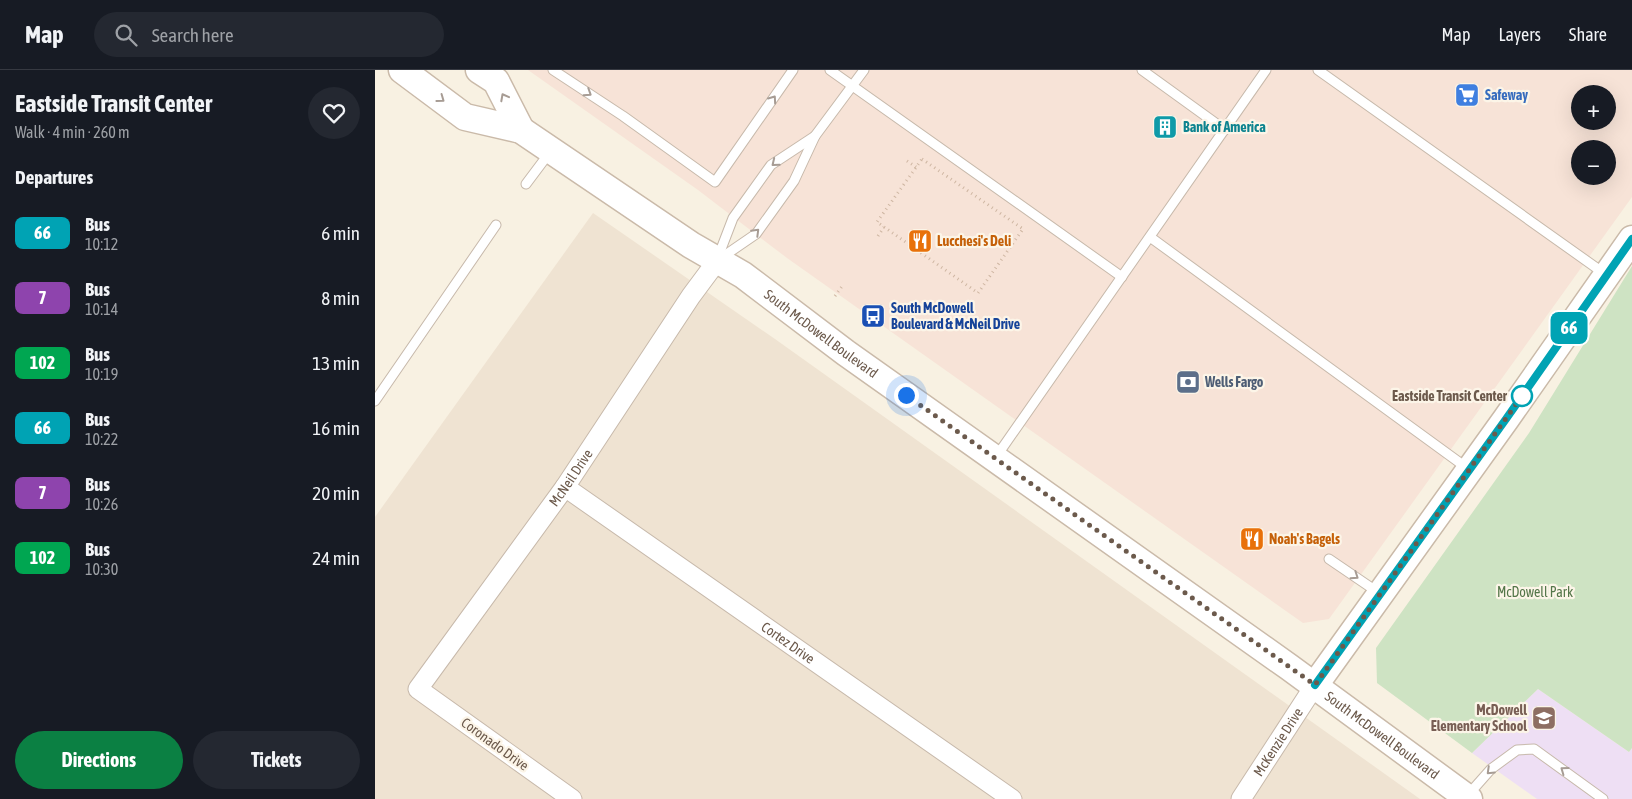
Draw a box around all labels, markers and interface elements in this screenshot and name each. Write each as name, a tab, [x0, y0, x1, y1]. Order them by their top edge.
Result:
search box	[94, 12, 444, 57]
text: Map	[25, 21, 64, 48]
icon: search	[112, 21, 140, 49]
text: Search here	[152, 24, 234, 46]
text: Map	[1441, 24, 1470, 45]
text: Layers	[1498, 24, 1541, 45]
text: Share	[1569, 24, 1607, 45]
supermarket icon: Safeway	[1454, 82, 1480, 108]
map controls	[1571, 85, 1616, 185]
button: +	[1571, 85, 1616, 130]
button: heart	[308, 87, 360, 139]
one-way arrow	[582, 87, 591, 96]
place label: Safeway	[1485, 87, 1528, 103]
text: Eastside Transit Center	[15, 90, 212, 117]
one-way arrow	[435, 93, 445, 102]
one-way arrow	[500, 93, 510, 102]
one-way arrow	[767, 95, 776, 105]
building icon: Bank of America	[1152, 114, 1178, 140]
place label: Bank of America	[1183, 119, 1266, 135]
text: Walk · 4 min · 260 m	[15, 123, 129, 141]
button: −	[1571, 140, 1616, 185]
one-way arrow	[771, 157, 780, 166]
text: Departures	[15, 166, 93, 188]
text: Bus	[85, 213, 110, 235]
text: 66	[34, 222, 51, 243]
text: 6 min	[321, 222, 360, 244]
restaurant icon: Lucchesi's Deli	[907, 228, 933, 254]
one-way arrow	[750, 229, 759, 238]
place label: Lucchesi's Deli	[937, 233, 1011, 249]
text: 10:12	[85, 235, 118, 253]
text: Bus	[85, 278, 110, 300]
street label: South McDowell Boulevard	[761, 286, 881, 381]
text: 7	[38, 287, 47, 308]
text: 8 min	[321, 287, 360, 309]
text: 10:14	[85, 300, 118, 318]
place label: South McDowell Boulevard & McNeil Drive	[891, 300, 1020, 332]
bus stop icon: South McDowell Boulevard & McNeil Drive	[860, 303, 886, 329]
line badge: 66	[1547, 312, 1591, 344]
text: 66	[1561, 317, 1577, 338]
text: Bus	[85, 343, 110, 365]
text: 102	[30, 352, 55, 373]
text: 13 min	[312, 352, 360, 374]
text: 10:19	[85, 365, 118, 383]
bank icon: Wells Fargo	[1175, 369, 1201, 395]
place label: Wells Fargo	[1204, 374, 1264, 390]
your location	[894, 383, 919, 408]
marker: Eastside Transit Center	[1511, 385, 1533, 407]
place label: Eastside Transit Center	[1392, 388, 1508, 404]
text: Bus	[85, 408, 110, 430]
text: 66	[34, 417, 51, 438]
text: 16 min	[312, 417, 360, 439]
text: 10:22	[85, 430, 118, 448]
street label: McNeil Drive	[546, 446, 596, 509]
text: Bus	[85, 473, 110, 495]
text: 7	[38, 482, 47, 503]
text: 20 min	[312, 482, 360, 504]
text: 10:26	[85, 495, 118, 513]
restaurant icon: Noah's Bagels	[1239, 526, 1265, 552]
place label: Noah's Bagels	[1269, 531, 1340, 547]
text: Bus	[85, 538, 110, 560]
text: 102	[30, 547, 55, 568]
text: 24 min	[312, 547, 360, 569]
text: 10:30	[85, 560, 118, 578]
one-way arrow	[1349, 570, 1359, 579]
park label: McDowell Park	[1497, 584, 1573, 600]
street label: Cortez Drive	[758, 619, 818, 667]
street label: South McDowell Boulevard	[1322, 688, 1442, 782]
place label: McDowell Elementary School	[1431, 702, 1527, 734]
street label: McKenzie Drive	[1250, 705, 1306, 779]
school or university icon: McDowell Elementary School	[1531, 705, 1557, 731]
street label: Coronado Drive	[458, 714, 532, 774]
button: Directions	[15, 731, 183, 789]
button: Tickets	[193, 731, 360, 789]
one-way arrow	[1486, 765, 1495, 774]
one-way arrow	[1561, 768, 1570, 776]

